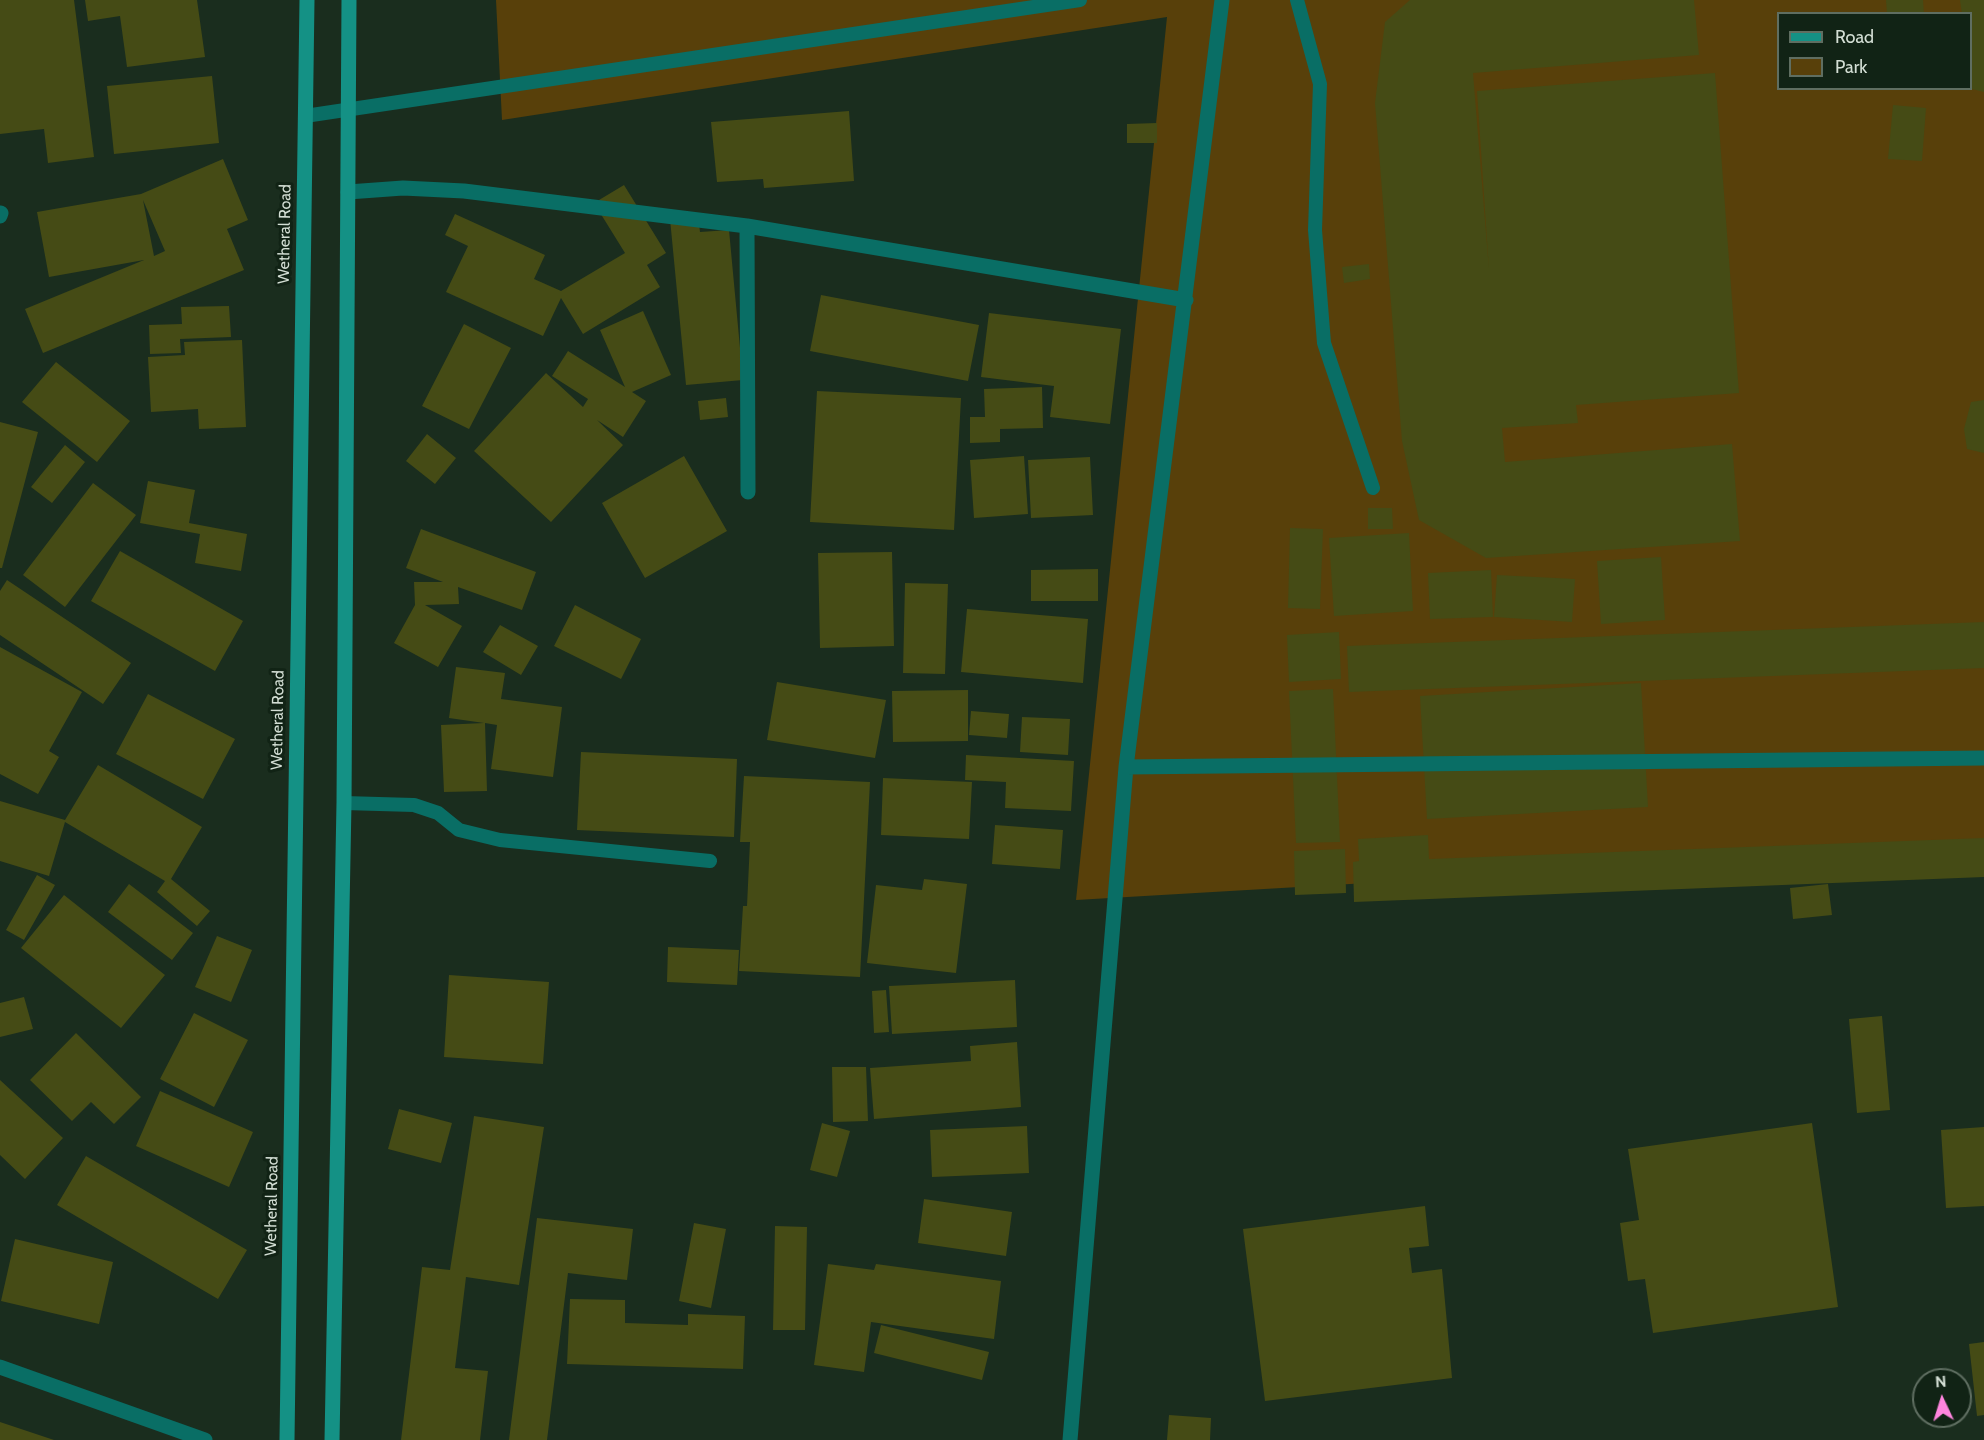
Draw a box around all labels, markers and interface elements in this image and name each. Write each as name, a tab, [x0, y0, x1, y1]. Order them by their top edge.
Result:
legend	[1777, 12, 1972, 90]
text: Road	[1835, 26, 1874, 48]
text: Park	[1835, 56, 1867, 78]
street label: Wetheral Road	[275, 184, 295, 284]
street label: Wetheral Road	[268, 670, 288, 770]
street label: Wetheral Road	[262, 1156, 282, 1256]
north arrow	[1912, 1368, 1972, 1428]
text: N	[1935, 1372, 1947, 1391]

